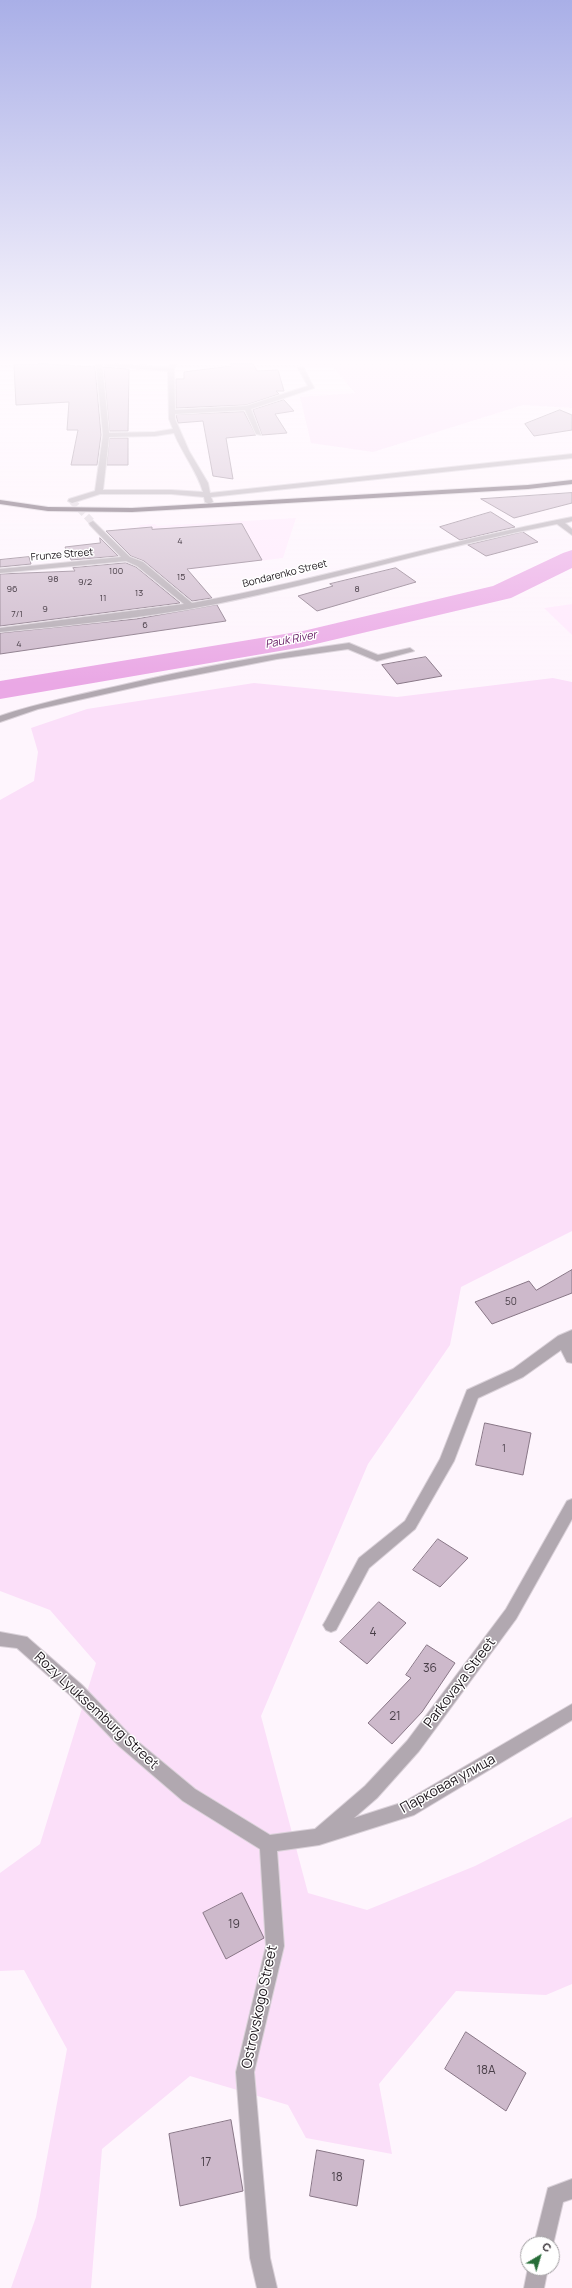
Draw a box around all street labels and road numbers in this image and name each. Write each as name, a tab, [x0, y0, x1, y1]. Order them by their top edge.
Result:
street label: Frunze Street	[30, 546, 94, 564]
street label: Bondarenko Street	[241, 558, 329, 590]
street label: Parkovaya Street	[421, 1635, 499, 1731]
street label: Rozy Lyuksemburg Street	[30, 1649, 162, 1773]
street label: Парковая улица	[397, 1751, 499, 1817]
street label: Ostrovskogo Street	[239, 1944, 281, 2070]

